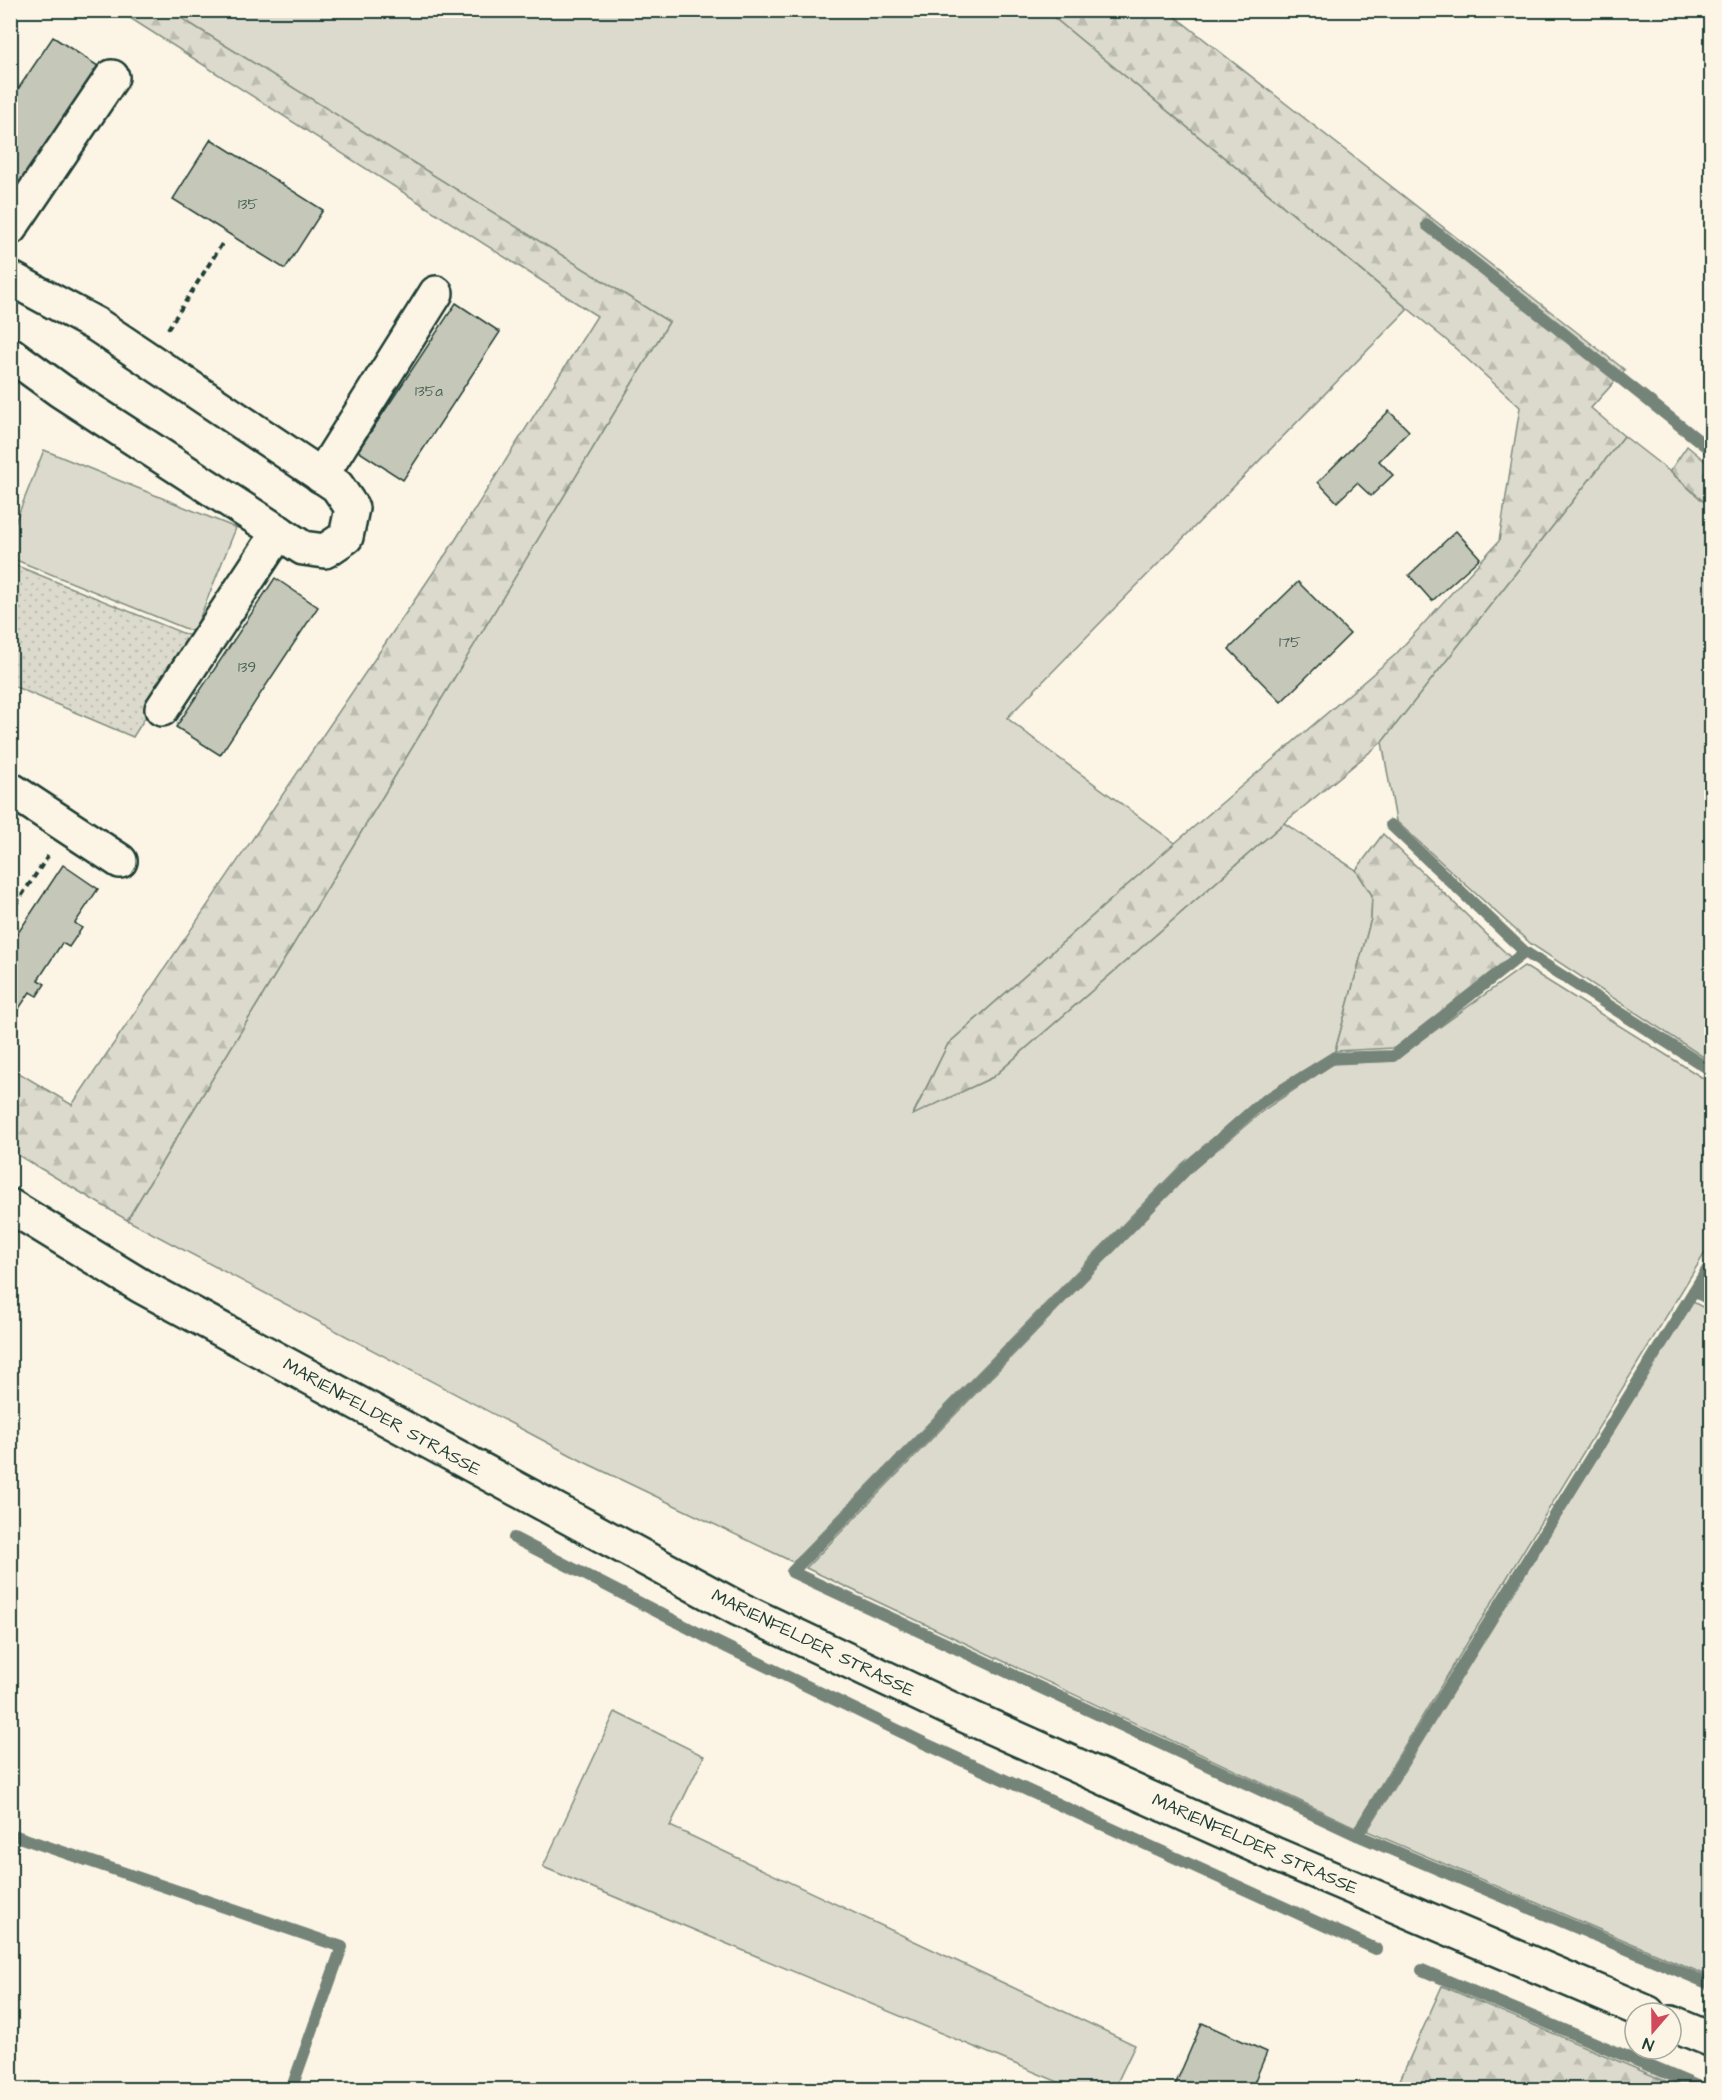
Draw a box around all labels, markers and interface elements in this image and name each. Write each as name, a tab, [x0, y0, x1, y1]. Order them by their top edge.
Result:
house number: 135	[238, 194, 258, 215]
house number: 135a	[415, 381, 443, 402]
house number: 175	[1279, 632, 1301, 653]
house number: 139	[238, 657, 256, 678]
street label: MARIENFELDER STRASSE	[279, 1352, 486, 1482]
street label: MARIENFELDER STRASSE	[707, 1583, 919, 1703]
street label: MARIENFELDER STRASSE	[1148, 1787, 1362, 1901]
north arrow	[1623, 2001, 1683, 2061]
text: N	[1640, 2032, 1657, 2056]

